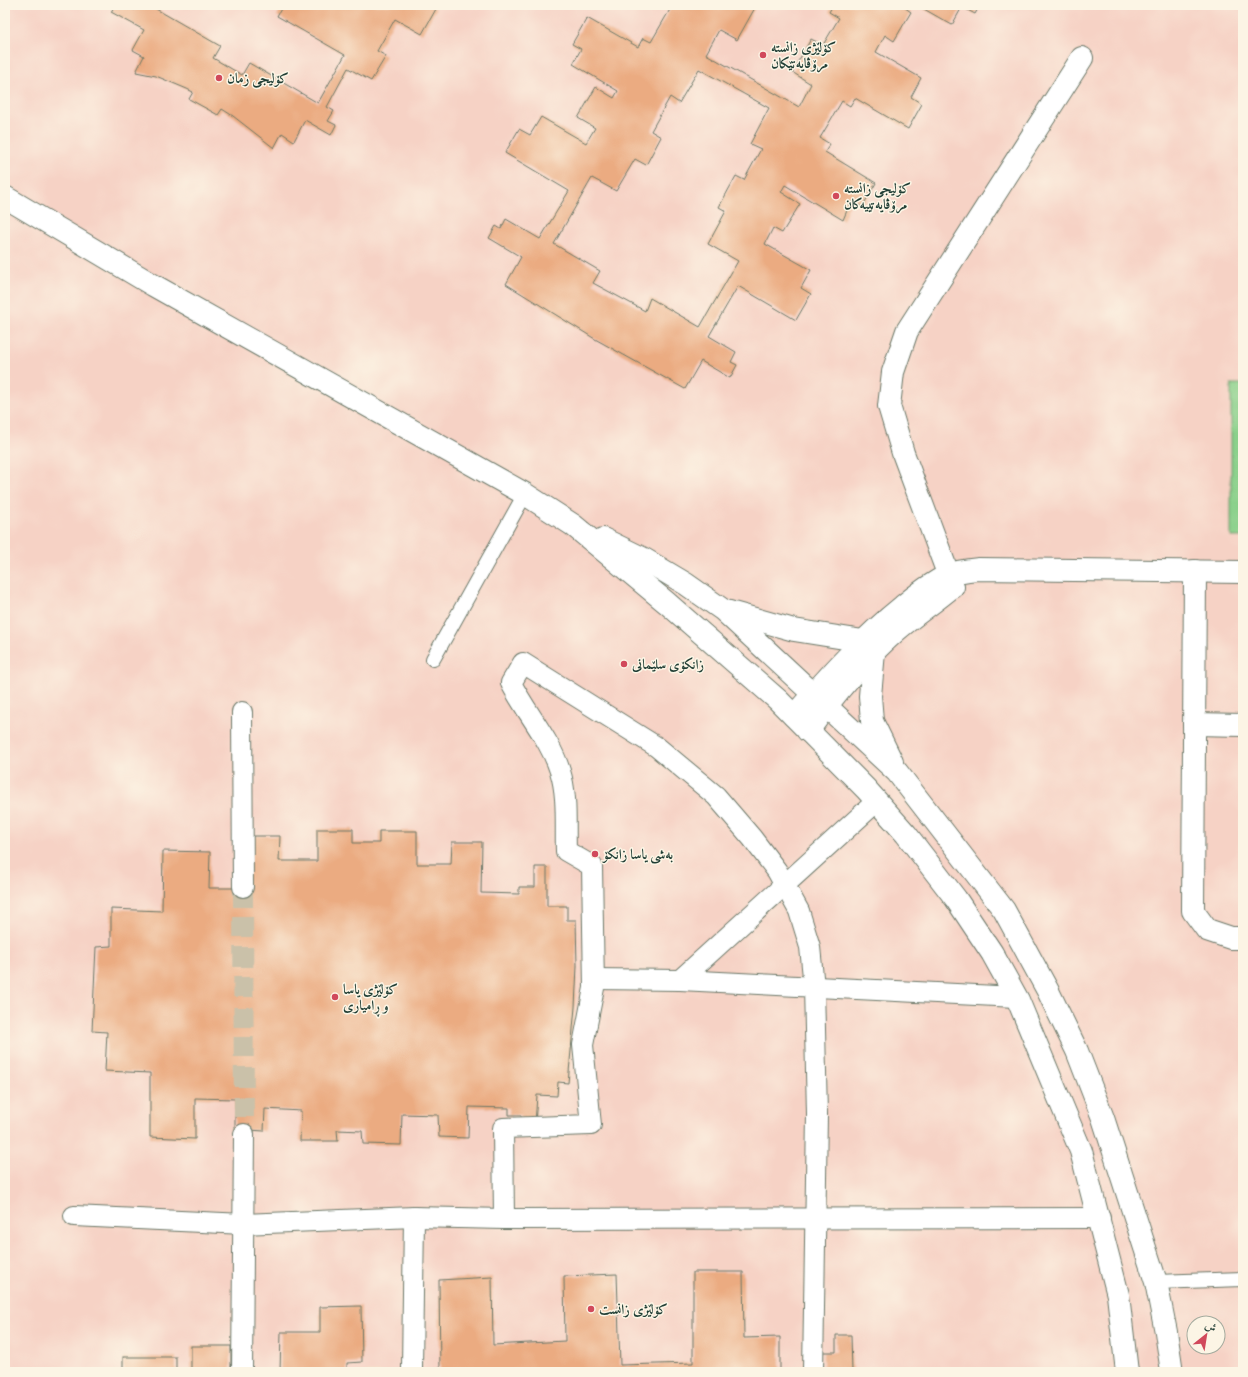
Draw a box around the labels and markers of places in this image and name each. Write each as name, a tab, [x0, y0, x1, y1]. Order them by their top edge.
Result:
place label: کۆلێژی زانستە مرۆڤایەتێکان	[771, 39, 836, 73]
marker: کۆلێژی زانستە مرۆڤایەتێکان	[758, 50, 768, 60]
place label: کۆلیجی زمان	[227, 70, 289, 88]
marker: کۆلیجی زمان	[214, 73, 224, 83]
place label: کۆلیجی زانستە مرۆڤایەتییەکان	[844, 180, 911, 214]
marker: کۆلیجی زانستە مرۆڤایەتییەکان	[831, 191, 841, 201]
place label: زانکۆی سلێمانی	[631, 656, 704, 673]
marker: زانکۆی سلێمانی	[619, 659, 629, 669]
place label: بەشی یاسا زانکۆ	[601, 846, 674, 864]
marker: بەشی یاسا زانکۆ	[590, 849, 600, 859]
place label: کۆلێژی یاسا و ڕامیاری	[343, 981, 398, 1018]
marker: کۆلێژی یاسا و ڕامیاری	[330, 992, 340, 1002]
place label: کۆلێژی زانست	[599, 1301, 668, 1318]
marker: کۆلێژی زانست	[586, 1304, 596, 1314]

